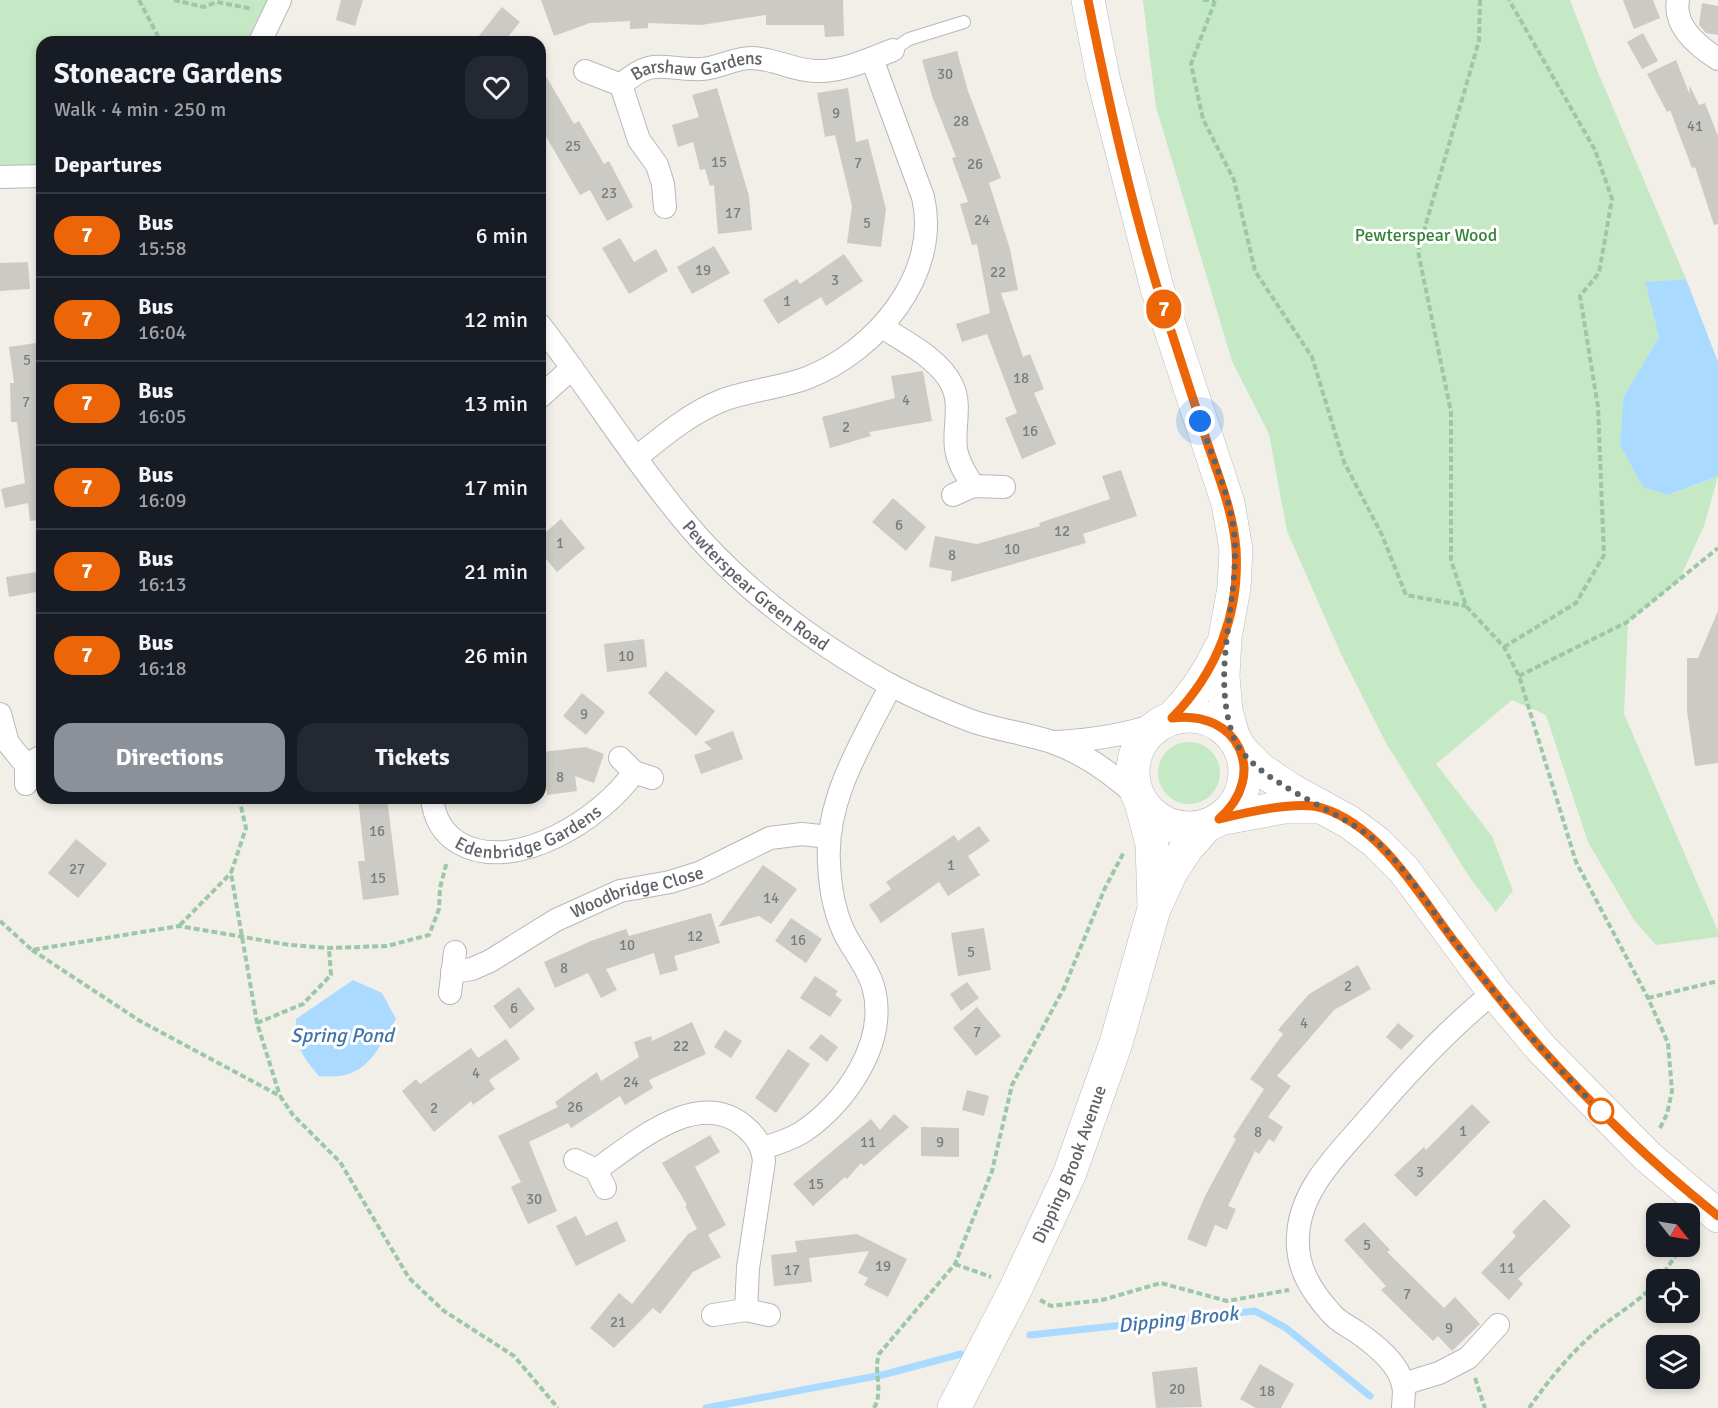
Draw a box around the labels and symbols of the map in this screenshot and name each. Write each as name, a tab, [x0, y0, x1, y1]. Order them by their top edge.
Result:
street label: Barshaw Gardens	[627, 47, 764, 85]
house number: 30	[937, 65, 953, 83]
house number: 9	[832, 104, 840, 122]
house number: 28	[953, 112, 969, 130]
house number: 41	[1687, 117, 1703, 135]
house number: 25	[565, 137, 581, 155]
house number: 15	[711, 153, 727, 171]
house number: 7	[854, 154, 862, 172]
house number: 26	[967, 155, 983, 173]
house number: 23	[601, 184, 617, 202]
house number: 17	[725, 204, 741, 222]
house number: 24	[974, 211, 990, 229]
house number: 5	[863, 214, 871, 232]
park label: Pewterspear Wood	[1355, 224, 1497, 246]
house number: 19	[695, 261, 711, 279]
house number: 22	[990, 263, 1006, 281]
house number: 3	[831, 271, 839, 289]
line badge: 7	[1144, 290, 1184, 328]
house number: 1	[783, 292, 791, 310]
house number: 5	[23, 351, 31, 369]
house number: 18	[1013, 369, 1029, 387]
house number: 4	[902, 391, 910, 409]
house number: 7	[22, 393, 30, 411]
your location	[1185, 406, 1215, 436]
house number: 2	[842, 418, 850, 436]
house number: 16	[1022, 422, 1038, 440]
street label: Pewterspear Green Road	[678, 516, 833, 656]
house number: 6	[895, 516, 903, 534]
house number: 12	[1054, 522, 1070, 540]
house number: 1	[556, 534, 564, 552]
house number: 10	[1004, 540, 1020, 558]
house number: 8	[948, 546, 956, 564]
house number: 10	[618, 647, 634, 665]
house number: 9	[580, 705, 588, 723]
house number: 8	[556, 768, 564, 786]
street label: Edenbridge Gardens	[451, 800, 606, 863]
house number: 16	[369, 822, 385, 840]
house number: 1	[947, 856, 955, 874]
house number: 27	[69, 860, 85, 878]
street label: Woodbridge Close	[567, 861, 706, 923]
house number: 15	[370, 869, 386, 887]
house number: 14	[763, 889, 779, 907]
house number: 12	[687, 927, 703, 945]
house number: 16	[790, 931, 806, 949]
house number: 10	[619, 936, 635, 954]
house number: 5	[967, 943, 975, 961]
house number: 8	[560, 959, 568, 977]
house number: 2	[1344, 977, 1352, 995]
house number: 6	[510, 999, 518, 1017]
house number: 4	[1300, 1014, 1308, 1032]
water label: Spring Pond	[290, 1023, 396, 1048]
house number: 7	[973, 1023, 981, 1041]
house number: 22	[673, 1037, 689, 1055]
house number: 4	[472, 1064, 480, 1082]
house number: 24	[623, 1073, 639, 1091]
street label: Dipping Brook Avenue	[1027, 1082, 1111, 1247]
house number: 26	[567, 1098, 583, 1116]
unlabelled marker	[1588, 1098, 1614, 1124]
house number: 2	[430, 1099, 438, 1117]
house number: 1	[1459, 1122, 1467, 1140]
house number: 8	[1254, 1123, 1262, 1141]
house number: 11	[860, 1133, 876, 1151]
house number: 9	[936, 1133, 944, 1151]
house number: 3	[1416, 1163, 1424, 1181]
house number: 15	[808, 1175, 824, 1193]
house number: 30	[526, 1190, 542, 1208]
north arrow	[1646, 1203, 1700, 1257]
house number: 5	[1363, 1236, 1371, 1254]
house number: 19	[875, 1257, 891, 1275]
house number: 11	[1499, 1259, 1515, 1277]
house number: 17	[784, 1261, 800, 1279]
house number: 7	[1403, 1285, 1411, 1303]
water label: Dipping Brook	[1117, 1301, 1241, 1338]
house number: 21	[610, 1313, 626, 1331]
house number: 9	[1445, 1319, 1453, 1337]
house number: 20	[1169, 1380, 1185, 1398]
house number: 18	[1259, 1382, 1275, 1400]

